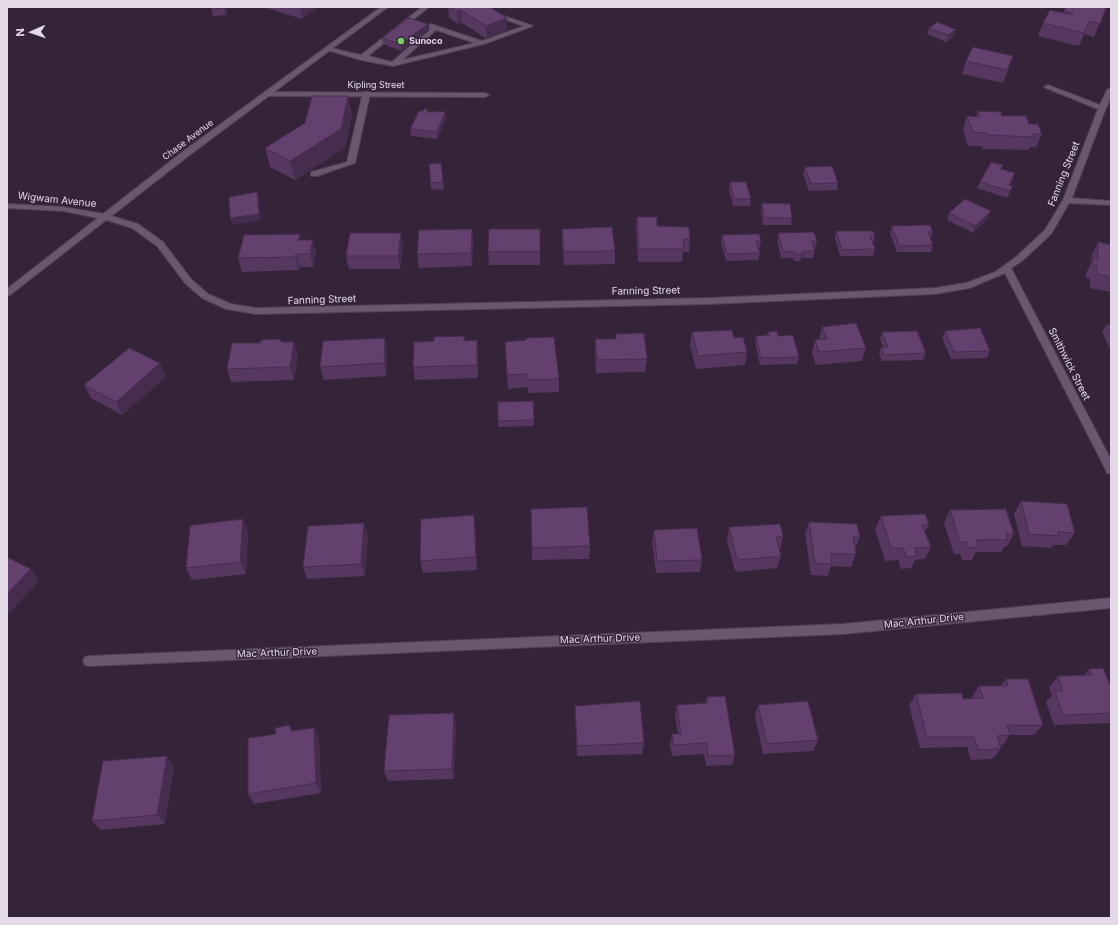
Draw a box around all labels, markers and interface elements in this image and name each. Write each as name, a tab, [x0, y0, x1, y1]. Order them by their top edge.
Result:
north arrow	[12, 12, 52, 52]
text: N	[13, 28, 27, 37]
marker: Sunoco	[396, 36, 406, 46]
place label: Sunoco	[409, 36, 442, 46]
street label: Kipling Street	[347, 80, 405, 90]
street label: Chase Avenue	[160, 117, 216, 163]
street label: Fanning Street	[1046, 140, 1082, 208]
street label: Wigwam Avenue	[17, 190, 97, 210]
street label: Fanning Street	[612, 284, 680, 298]
street label: Fanning Street	[288, 293, 356, 307]
street label: Smithwick Street	[1046, 326, 1092, 402]
street label: Mac Arthur Drive	[883, 611, 965, 631]
street label: Mac Arthur Drive	[560, 632, 640, 646]
street label: Mac Arthur Drive	[237, 646, 317, 660]

